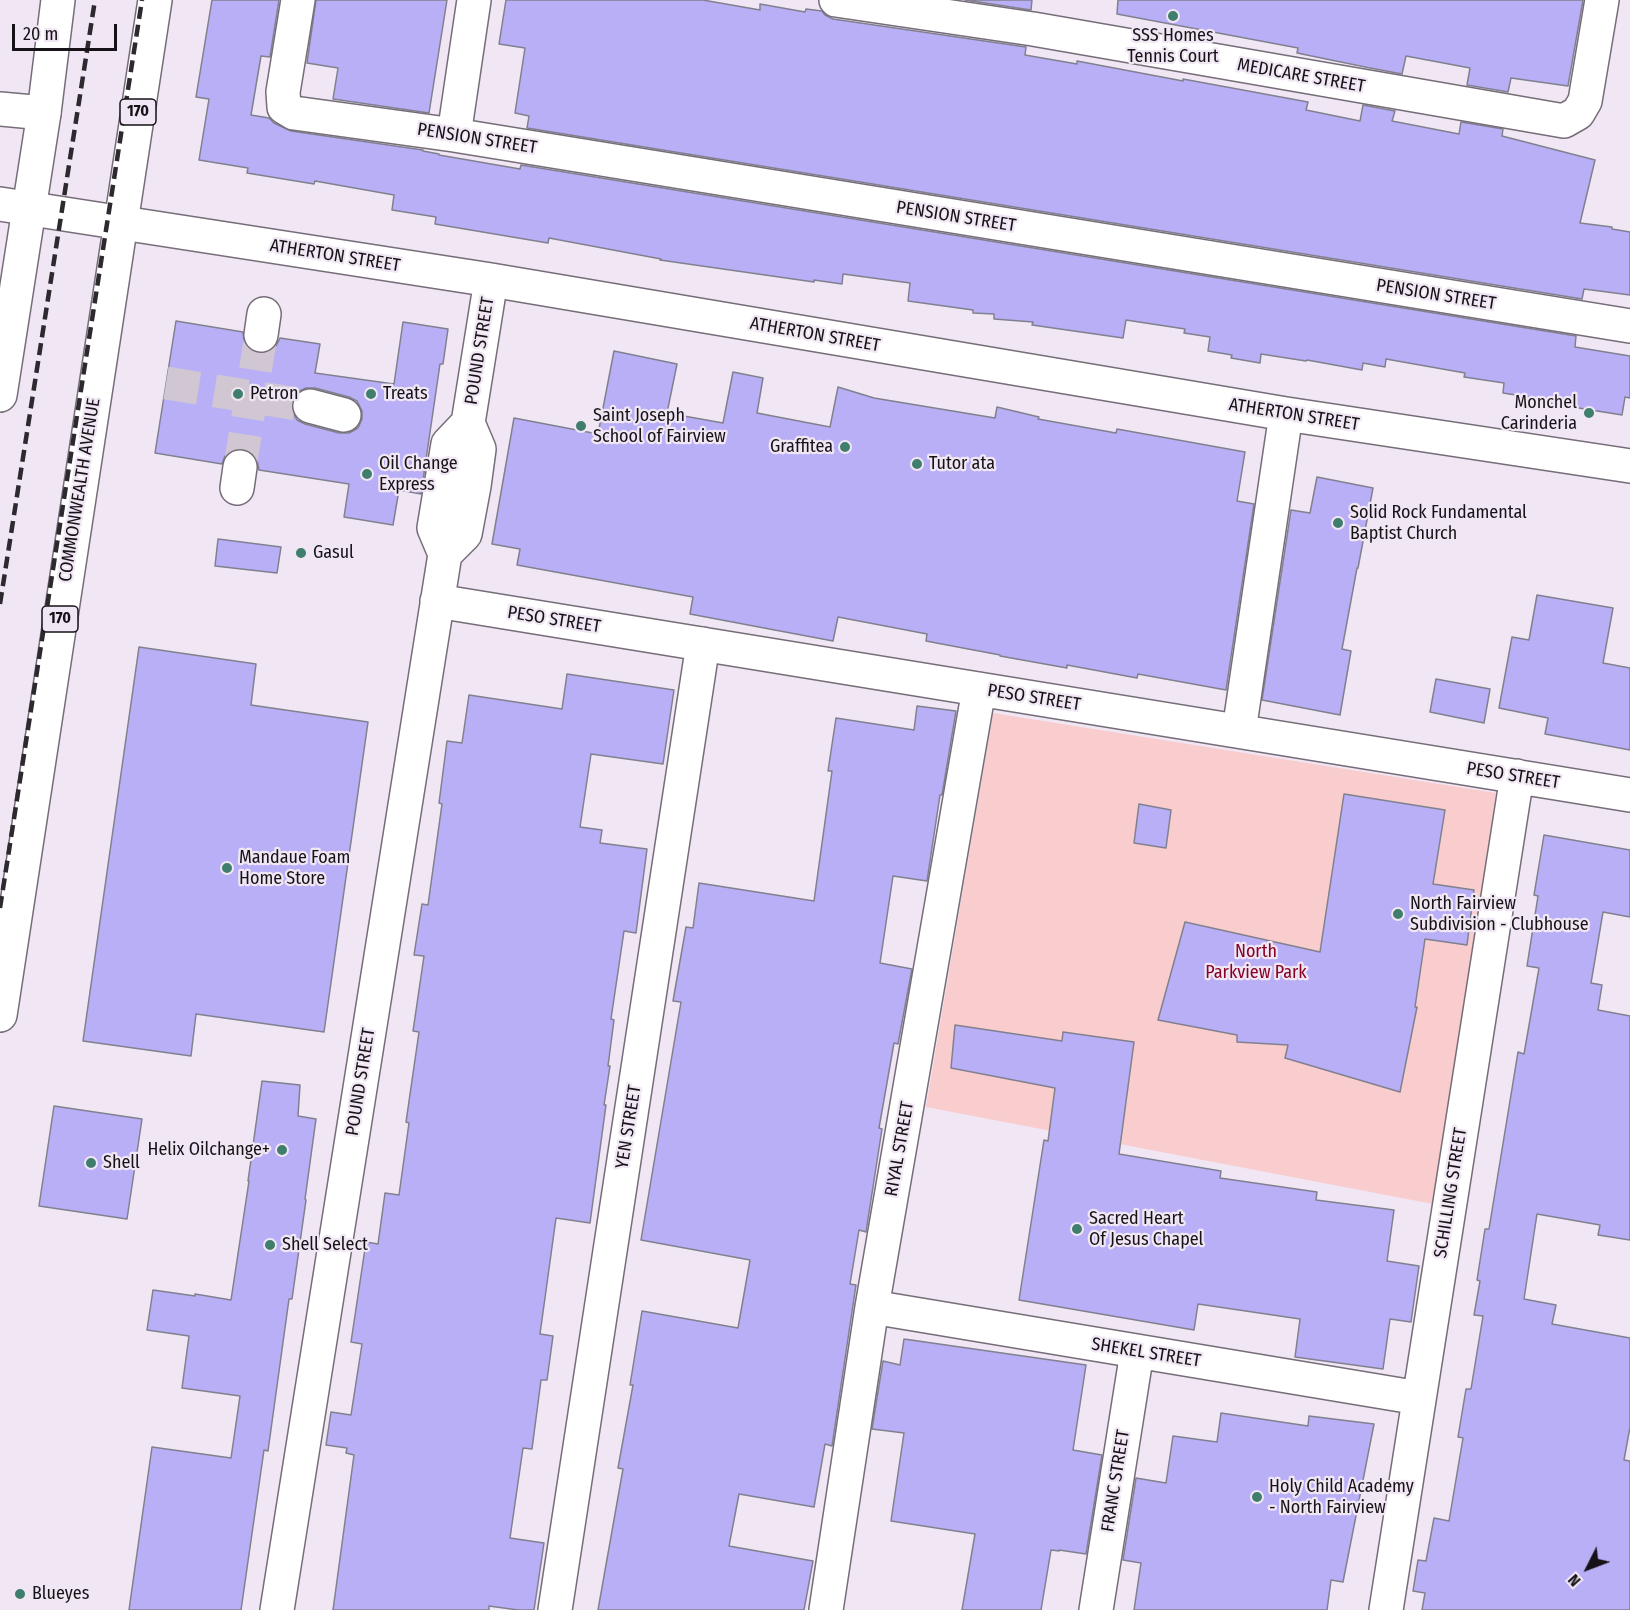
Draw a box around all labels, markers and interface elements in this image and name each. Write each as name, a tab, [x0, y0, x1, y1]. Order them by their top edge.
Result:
marker: SSS Homes Tennis Court	[1166, 9, 1180, 23]
scale bar	[15, 12, 120, 50]
text: 20 m	[23, 23, 58, 45]
place label: SSS Homes Tennis Court	[1127, 25, 1219, 68]
street label: MEDICARE STREET	[1235, 54, 1367, 98]
road number: 170	[120, 99, 156, 125]
street label: PENSION STREET	[416, 119, 538, 159]
street label: PENSION STREET	[895, 197, 1017, 237]
street label: ATHERTON STREET	[268, 235, 402, 277]
street label: PENSION STREET	[1375, 275, 1497, 315]
street label: POUND STREET	[461, 296, 499, 406]
street label: ATHERTON STREET	[748, 313, 882, 357]
place label: Petron	[250, 383, 298, 405]
place label: Treats	[383, 383, 428, 405]
marker: Petron	[231, 387, 245, 401]
marker: Treats	[364, 387, 378, 401]
place label: Monchel Carinderia	[1501, 392, 1577, 434]
street label: ATHERTON STREET	[1227, 394, 1361, 436]
street label: COMMONWEALTH AVENUE	[55, 397, 105, 583]
place label: Saint Joseph School of Fairview	[593, 405, 726, 448]
marker: Monchel Carinderia	[1582, 406, 1596, 420]
marker: Saint Joseph School of Fairview	[574, 419, 588, 433]
place label: Graffitea	[770, 436, 833, 458]
marker: Graffitea	[838, 440, 852, 454]
place label: Oil Change Express	[379, 453, 458, 496]
place label: Tutor ata	[929, 453, 995, 475]
marker: Tutor ata	[910, 457, 924, 471]
marker: Oil Change Express	[360, 467, 374, 481]
place label: Solid Rock Fundamental Baptist Church	[1350, 502, 1527, 544]
marker: Solid Rock Fundamental Baptist Church	[1331, 516, 1345, 530]
place label: Gasul	[313, 542, 354, 564]
marker: Gasul	[294, 546, 308, 560]
street label: PESO STREET	[506, 602, 602, 638]
road number: 170	[42, 606, 78, 632]
street label: PESO STREET	[986, 680, 1082, 716]
street label: PESO STREET	[1465, 758, 1561, 794]
place label: Mandaue Foam Home Store	[239, 847, 350, 890]
marker: Mandaue Foam Home Store	[220, 861, 234, 875]
place label: North Fairview Subdivision - Clubhouse	[1410, 893, 1589, 936]
marker: North Fairview Subdivision - Clubhouse	[1391, 907, 1405, 921]
park label: North Parkview Park	[1205, 941, 1307, 984]
street label: POUND STREET	[342, 1027, 380, 1137]
street label: YEN STREET	[612, 1084, 646, 1170]
street label: RIYAL STREET	[881, 1100, 919, 1198]
street label: SCHILLING STREET	[1430, 1126, 1472, 1260]
place label: Helix Oilchange+	[148, 1139, 270, 1161]
marker: Helix Oilchange+	[275, 1143, 289, 1157]
place label: Shell	[103, 1152, 140, 1174]
marker: Shell	[84, 1156, 98, 1170]
place label: Sacred Heart Of Jesus Chapel	[1089, 1208, 1203, 1250]
marker: Sacred Heart Of Jesus Chapel	[1070, 1222, 1084, 1236]
place label: Shell Select	[282, 1234, 368, 1256]
marker: Shell Select	[263, 1238, 277, 1252]
street label: SHEKEL STREET	[1090, 1334, 1202, 1372]
street label: FRANC STREET	[1097, 1428, 1135, 1534]
place label: Holy Child Academy - North Fairview	[1269, 1476, 1414, 1518]
marker: Holy Child Academy - North Fairview	[1250, 1490, 1264, 1504]
north arrow	[1558, 1538, 1618, 1598]
text: N	[1564, 1570, 1585, 1590]
place label: Blueyes	[32, 1583, 89, 1605]
marker: Blueyes	[13, 1587, 27, 1601]

